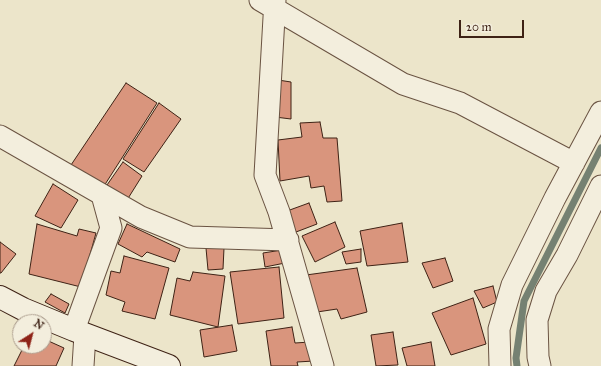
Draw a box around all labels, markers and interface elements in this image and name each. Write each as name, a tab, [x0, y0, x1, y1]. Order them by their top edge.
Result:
scale bar	[461, 12, 526, 38]
text: 20 m	[466, 20, 492, 34]
north arrow	[12, 314, 52, 354]
text: N	[31, 317, 46, 333]

